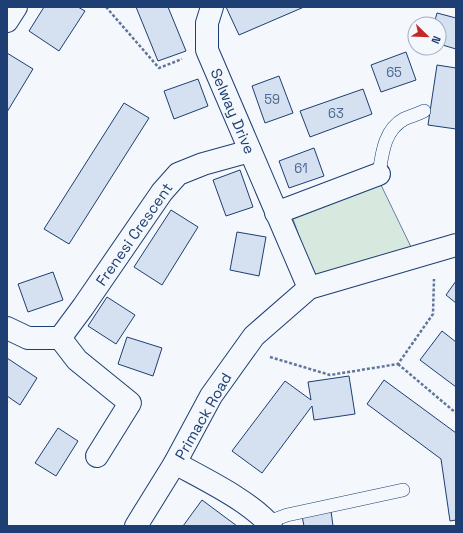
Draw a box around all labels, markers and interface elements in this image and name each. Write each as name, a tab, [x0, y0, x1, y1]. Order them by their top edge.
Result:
north arrow	[407, 16, 447, 56]
text: N	[428, 34, 444, 46]
house number: 65	[386, 64, 402, 81]
street label: Selway Drive	[206, 65, 260, 157]
house number: 59	[264, 91, 280, 108]
house number: 63	[328, 105, 344, 122]
house number: 61	[294, 160, 308, 177]
street label: Frenesi Crescent	[91, 179, 177, 289]
street label: Primack Road	[170, 369, 236, 463]

